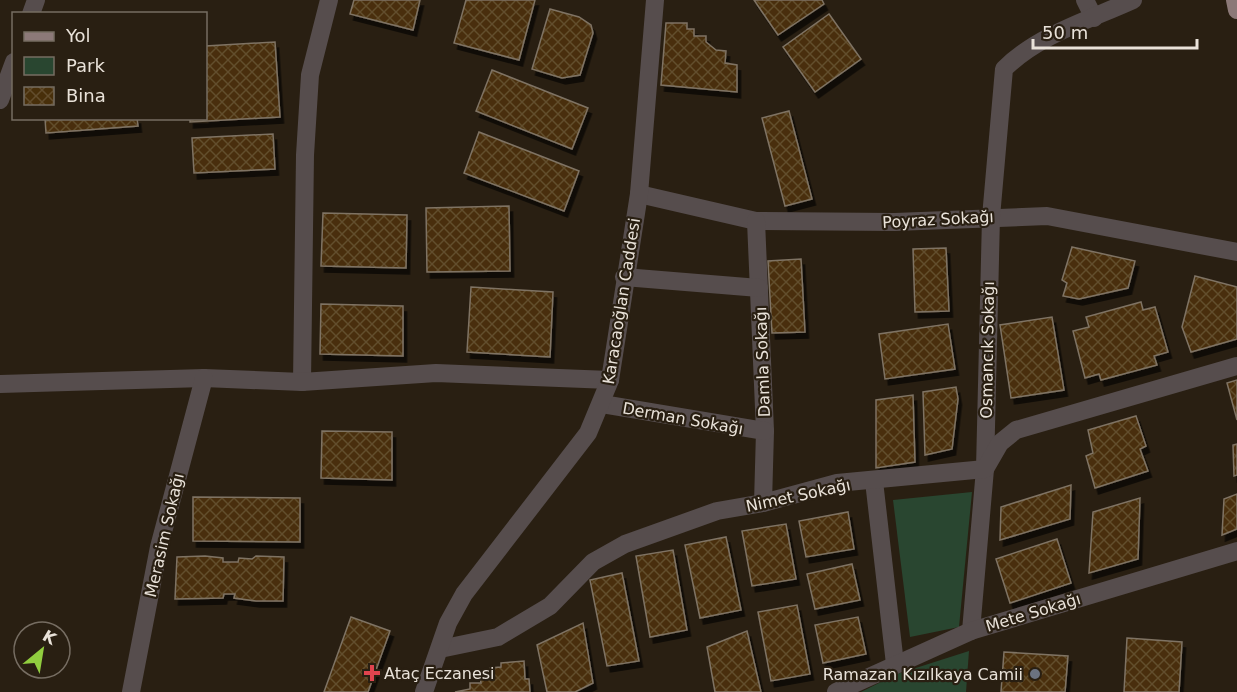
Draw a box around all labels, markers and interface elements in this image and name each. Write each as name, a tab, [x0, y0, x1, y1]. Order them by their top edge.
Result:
legend	[12, 12, 207, 120]
scale bar	[1033, 12, 1196, 50]
text: 50 m	[1042, 22, 1088, 43]
text: Yol	[65, 25, 91, 46]
text: Park	[66, 55, 105, 76]
text: Bina	[66, 85, 106, 106]
street label: Poyraz Sokağı	[882, 207, 994, 232]
street label: Karacaoğlan Caddesi	[599, 216, 644, 386]
street label: Osmancık Sokağı	[977, 281, 998, 419]
street label: Damla Sokağı	[751, 306, 774, 417]
street label: Derman Sokağı	[621, 399, 745, 438]
street label: Merasim Sokağı	[141, 471, 188, 599]
street label: Nimet Sokağı	[744, 475, 852, 516]
street label: Mete Sokağı	[983, 589, 1083, 636]
north arrow	[12, 620, 72, 680]
text: K	[39, 626, 60, 649]
place label: Ataç Eczanesi	[384, 664, 495, 683]
place label: Ramazan Kızılkaya Camii	[823, 665, 1023, 684]
marker: Ataç Eczanesi	[365, 666, 379, 680]
marker: Ramazan Kızılkaya Camii	[1028, 667, 1042, 681]

